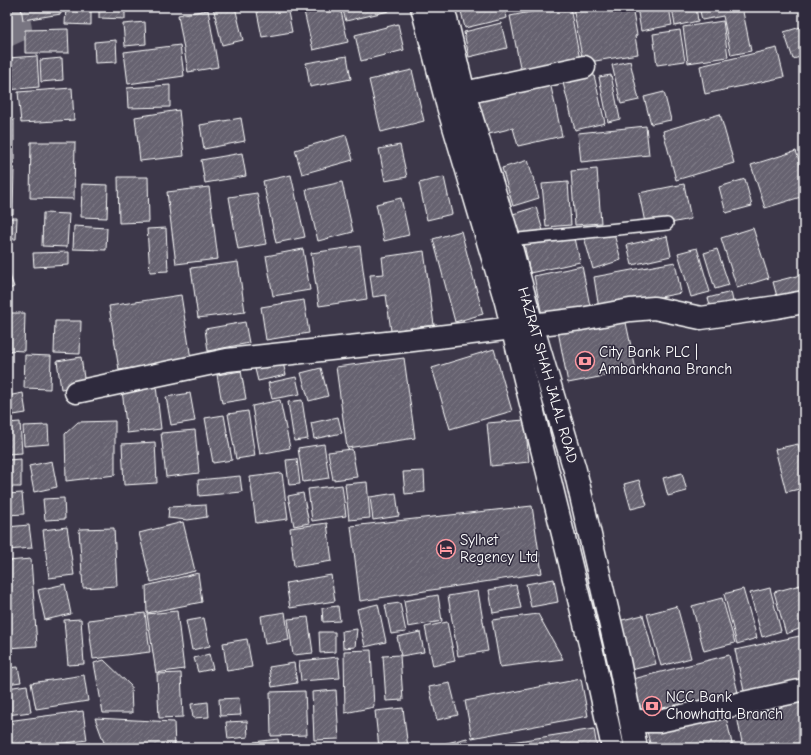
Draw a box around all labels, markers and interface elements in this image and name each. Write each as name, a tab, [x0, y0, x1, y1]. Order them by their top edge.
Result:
street label: HAZRAT SHAH JALAL ROAD	[514, 285, 582, 465]
place label: City Bank PLC | Ambarkhana Branch	[599, 343, 732, 378]
bank icon: City Bank PLC | Ambarkhana Branch	[574, 350, 596, 372]
place label: Sylhet Regency Ltd	[460, 531, 538, 566]
hotel icon: Sylhet Regency Ltd	[435, 538, 457, 560]
place label: NCC Bank Chowhatta Branch	[666, 688, 783, 723]
bank icon: NCC Bank Chowhatta Branch	[641, 695, 663, 717]

